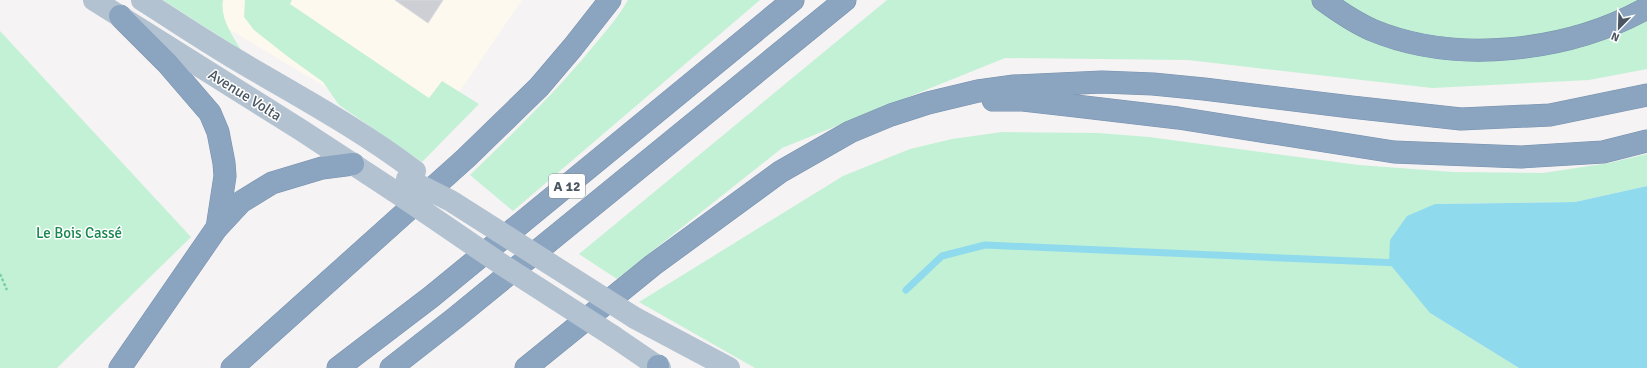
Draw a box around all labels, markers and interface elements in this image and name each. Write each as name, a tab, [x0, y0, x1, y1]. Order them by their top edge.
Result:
north arrow	[1599, 8, 1639, 48]
text: N	[1609, 29, 1621, 44]
street label: Avenue Volta	[205, 65, 285, 125]
road number: A 12	[549, 174, 585, 198]
park label: Le Bois Cassé	[36, 224, 122, 242]

